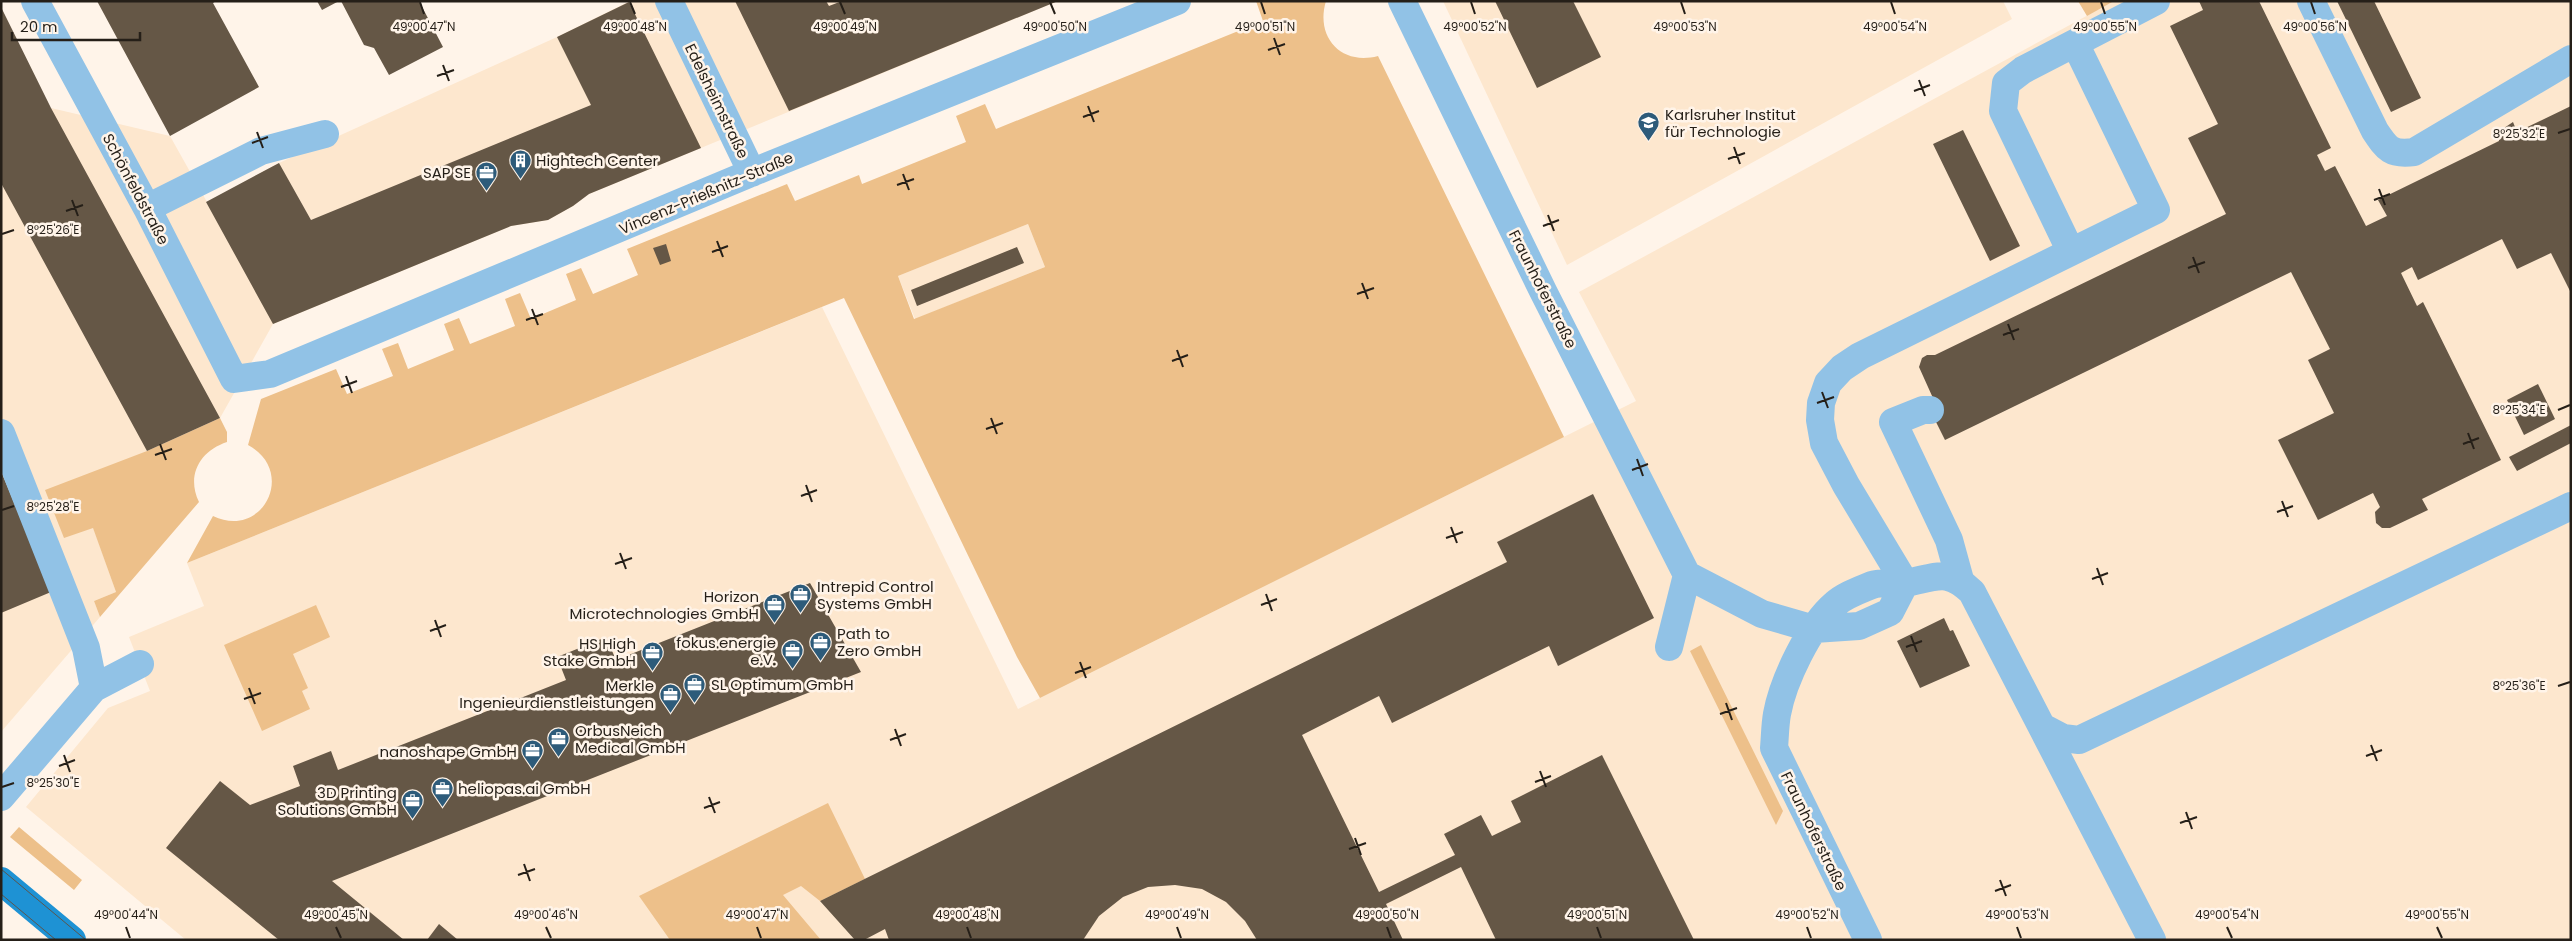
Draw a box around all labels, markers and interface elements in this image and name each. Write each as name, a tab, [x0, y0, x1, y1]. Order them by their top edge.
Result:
scale bar	[12, 10, 140, 42]
text: 20 m	[20, 16, 58, 37]
text: 49°00'47"N	[392, 18, 456, 35]
text: 49°00'48"N	[603, 18, 667, 35]
text: 49°00'49"N	[813, 18, 877, 35]
text: 49°00'50"N	[1023, 18, 1087, 35]
text: 49°00'51"N	[1235, 18, 1295, 35]
text: 49°00'52"N	[1443, 18, 1507, 35]
text: 49°00'53"N	[1653, 18, 1717, 35]
text: 49°00'54"N	[1863, 18, 1927, 35]
text: 49°00'55"N	[2073, 18, 2137, 35]
text: 49°00'56"N	[2283, 18, 2347, 35]
street label: Edelsheimstraße	[680, 40, 754, 162]
place label: Karlsruher Institut für Technologie	[1665, 104, 1796, 142]
school or university icon: Karlsruher Institut für Technologie	[1637, 111, 1661, 142]
text: 8°25'32"E	[2493, 125, 2545, 142]
street label: Schönfeldstraße	[98, 130, 174, 248]
street label: Vincenz-Prießnitz-Straße	[616, 147, 796, 239]
building icon: Hightech Center	[508, 148, 532, 179]
place label: Hightech Center	[536, 150, 659, 171]
office icon: SAP SE	[475, 160, 499, 191]
place label: SAP SE	[423, 162, 471, 183]
text: 8°25'26"E	[26, 221, 80, 238]
street label: Fraunhoferstraße	[1504, 226, 1582, 352]
text: 8°25'34"E	[2492, 401, 2546, 418]
text: 8°25'28"E	[27, 498, 79, 515]
place label: Intrepid Control Systems GmbH	[817, 576, 934, 614]
office icon: Intrepid Control Systems GmbH	[789, 583, 813, 614]
place label: Horizon Microtechnologies GmbH	[570, 586, 759, 624]
office icon: Horizon Microtechnologies GmbH	[763, 593, 787, 624]
place label: Path to Zero GmbH	[837, 623, 921, 661]
office icon: Path to Zero GmbH	[809, 630, 833, 661]
place label: fokus.energie e.V.	[676, 632, 776, 670]
place label: HS High Stake GmbH	[543, 633, 636, 671]
office icon: fokus.energie e.V.	[780, 639, 804, 670]
office icon: HS High Stake GmbH	[640, 640, 664, 671]
office icon: SL Optimum GmbH	[683, 672, 707, 703]
place label: SL Optimum GmbH	[711, 674, 854, 695]
place label: Merkle Ingenieurdienstleistungen	[459, 675, 654, 713]
text: 8°25'36"E	[2492, 677, 2546, 694]
office icon: Merkle Ingenieurdienstleistungen	[658, 682, 682, 713]
place label: OrbusNeich Medical GmbH	[575, 720, 686, 758]
office icon: OrbusNeich Medical GmbH	[547, 727, 571, 758]
office icon: nanoshape GmbH	[521, 739, 545, 770]
place label: nanoshape GmbH	[379, 741, 517, 762]
street label: Fraunhoferstraße	[1776, 768, 1852, 894]
text: 8°25'30"E	[26, 774, 80, 791]
office icon: heliopas.ai GmbH	[430, 776, 454, 807]
place label: heliopas.ai GmbH	[458, 778, 591, 799]
place label: 3D Printing Solutions GmbH	[277, 782, 397, 820]
office icon: 3D Printing Solutions GmbH	[401, 789, 425, 820]
text: 49°00'44"N	[94, 906, 158, 923]
text: 49°00'45"N	[304, 906, 368, 923]
text: 49°00'46"N	[514, 906, 578, 923]
text: 49°00'47"N	[725, 906, 789, 923]
text: 49°00'48"N	[935, 906, 999, 923]
text: 49°00'49"N	[1145, 906, 1209, 923]
text: 49°00'50"N	[1355, 906, 1419, 923]
text: 49°00'51"N	[1567, 906, 1627, 923]
text: 49°00'52"N	[1775, 906, 1839, 923]
text: 49°00'53"N	[1985, 906, 2049, 923]
text: 49°00'54"N	[2195, 906, 2259, 923]
text: 49°00'55"N	[2405, 906, 2469, 923]

